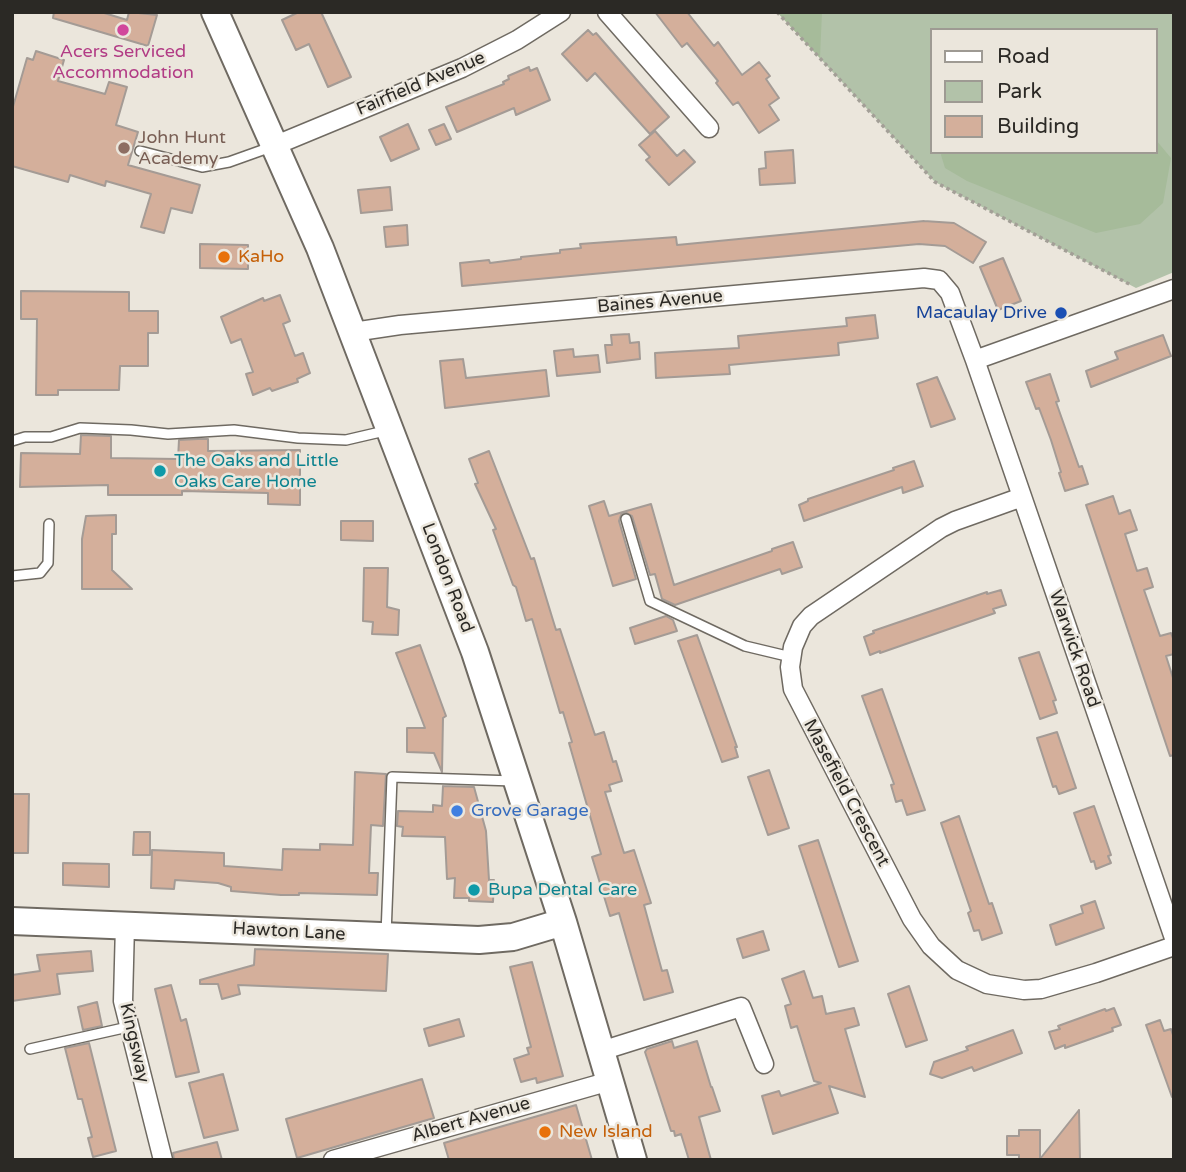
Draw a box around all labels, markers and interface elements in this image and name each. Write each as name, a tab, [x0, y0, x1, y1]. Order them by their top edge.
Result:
marker: Acers Serviced Accommodation	[115, 22, 131, 38]
legend	[930, 28, 1158, 154]
place label: Acers Serviced Accommodation	[52, 41, 194, 84]
text: Road	[997, 44, 1050, 69]
street label: Fairfield Avenue	[353, 47, 489, 121]
text: Park	[997, 79, 1042, 104]
text: Building	[997, 114, 1079, 139]
place label: John Hunt Academy	[138, 127, 226, 170]
marker: John Hunt Academy	[116, 140, 132, 156]
place label: KaHo	[238, 246, 284, 268]
marker: KaHo	[216, 249, 232, 265]
street label: Baines Avenue	[596, 286, 724, 318]
place label: Macaulay Drive	[916, 302, 1047, 324]
marker: Macaulay Drive	[1053, 305, 1069, 321]
place label: The Oaks and Little Oaks Care Home	[174, 450, 339, 492]
marker: The Oaks and Little Oaks Care Home	[152, 463, 168, 479]
street label: London Road	[416, 520, 478, 636]
street label: Warwick Road	[1044, 588, 1104, 710]
street label: Masefield Crescent	[798, 716, 894, 870]
place label: Grove Garage	[471, 800, 589, 822]
marker: Grove Garage	[449, 803, 465, 819]
place label: Bupa Dental Care	[488, 879, 637, 901]
marker: Bupa Dental Care	[466, 882, 482, 898]
street label: Hawton Lane	[232, 918, 346, 946]
street label: Kingsway	[114, 1001, 154, 1085]
street label: Albert Avenue	[409, 1093, 533, 1147]
place label: New Island	[559, 1121, 653, 1143]
marker: New Island	[537, 1124, 553, 1140]

